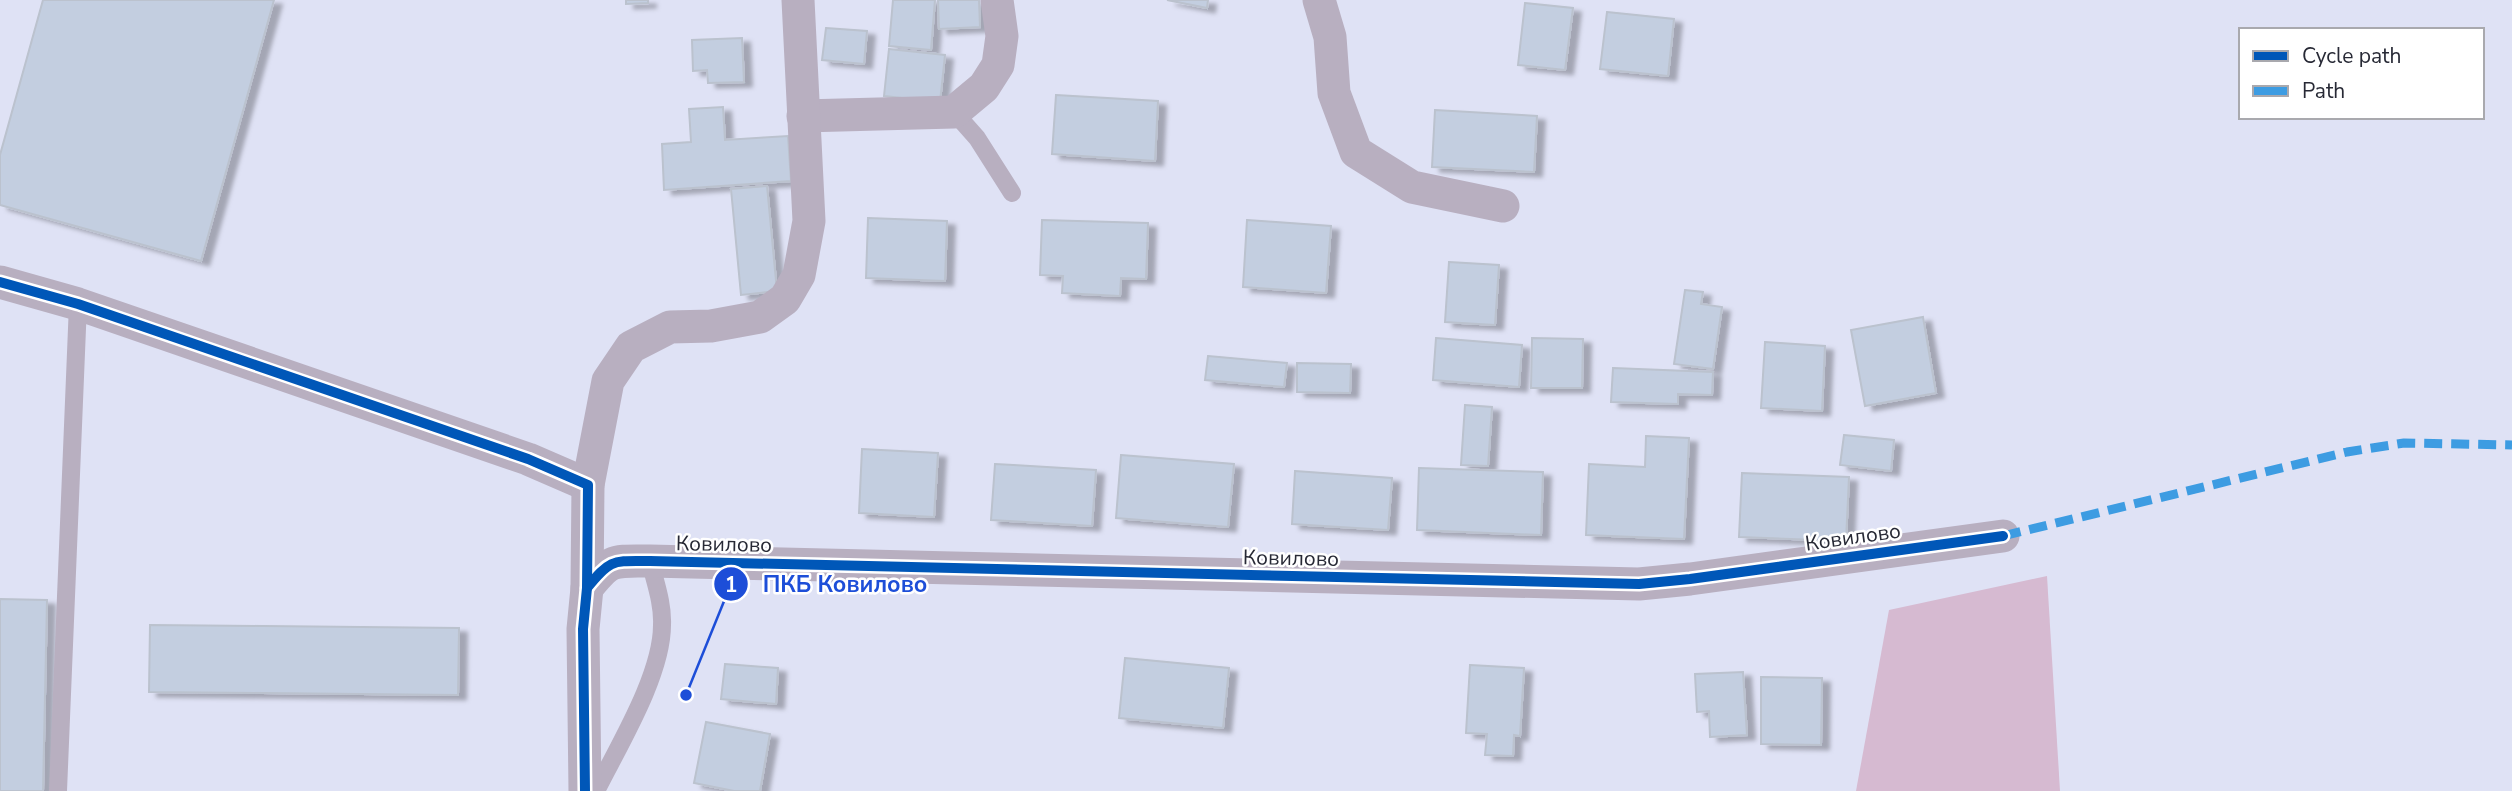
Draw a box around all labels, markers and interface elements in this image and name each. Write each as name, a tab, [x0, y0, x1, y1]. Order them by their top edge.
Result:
legend	[2239, 28, 2484, 119]
text: Cycle path	[2302, 42, 2401, 70]
text: Path	[2302, 77, 2345, 105]
street label: Ковилово	[1803, 516, 1903, 558]
street label: Ковилово	[676, 529, 772, 559]
street label: Ковилово	[1243, 543, 1339, 573]
callout: ПКБ Ковилово	[713, 562, 941, 606]
text: ПКБ Ковилово	[763, 569, 927, 600]
text: 1	[725, 571, 737, 599]

